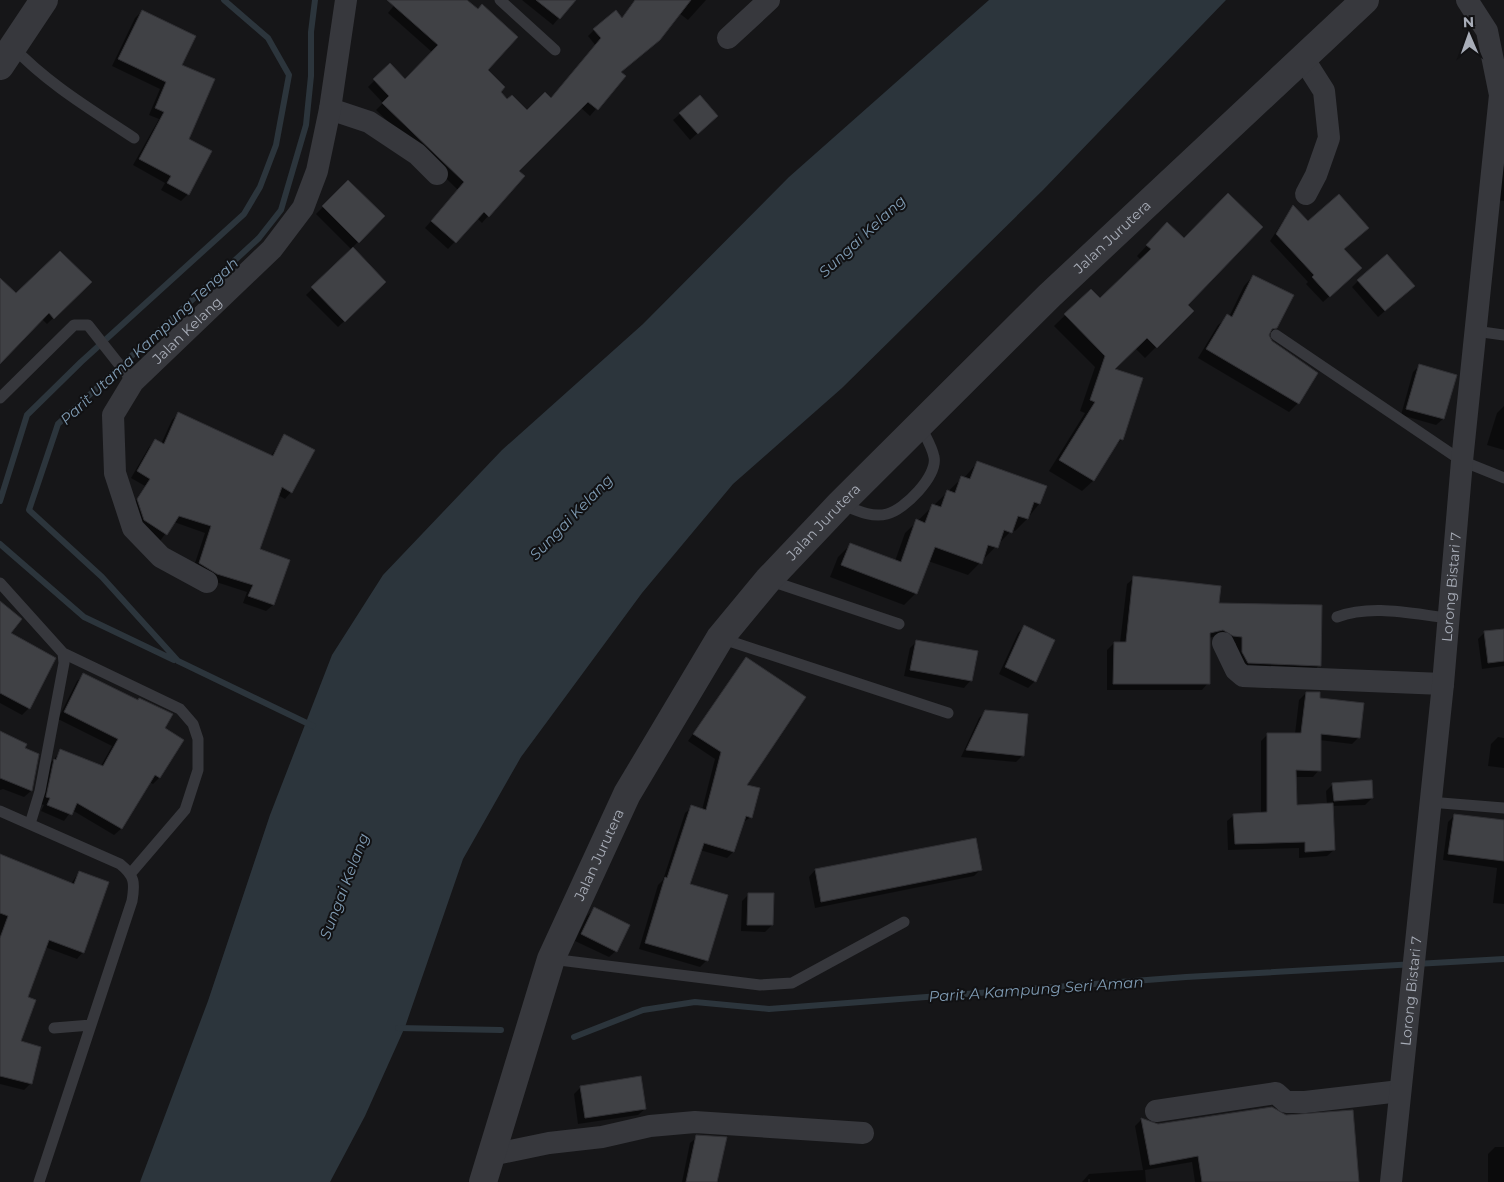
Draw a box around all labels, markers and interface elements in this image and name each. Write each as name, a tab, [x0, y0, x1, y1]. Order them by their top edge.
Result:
north arrow	[1444, 10, 1494, 60]
text: N	[1463, 13, 1475, 31]
water label: Sungai Kelang	[815, 191, 909, 281]
street label: Jalan Jurutera	[1069, 196, 1155, 278]
water label: Parit Utama Kampung Tengah	[56, 253, 242, 429]
street label: Jalan Kelang	[148, 293, 226, 368]
water label: Sungai Kelang	[525, 470, 617, 564]
street label: Jalan Jurutera	[782, 480, 864, 565]
street label: Lorong Bistari 7	[1438, 532, 1465, 643]
street label: Jalan Jurutera	[570, 806, 628, 904]
water label: Sungai Kelang	[315, 830, 373, 942]
street label: Lorong Bistari 7	[1396, 935, 1426, 1047]
water label: Parit A Kampung Seri Aman	[928, 972, 1144, 1006]

